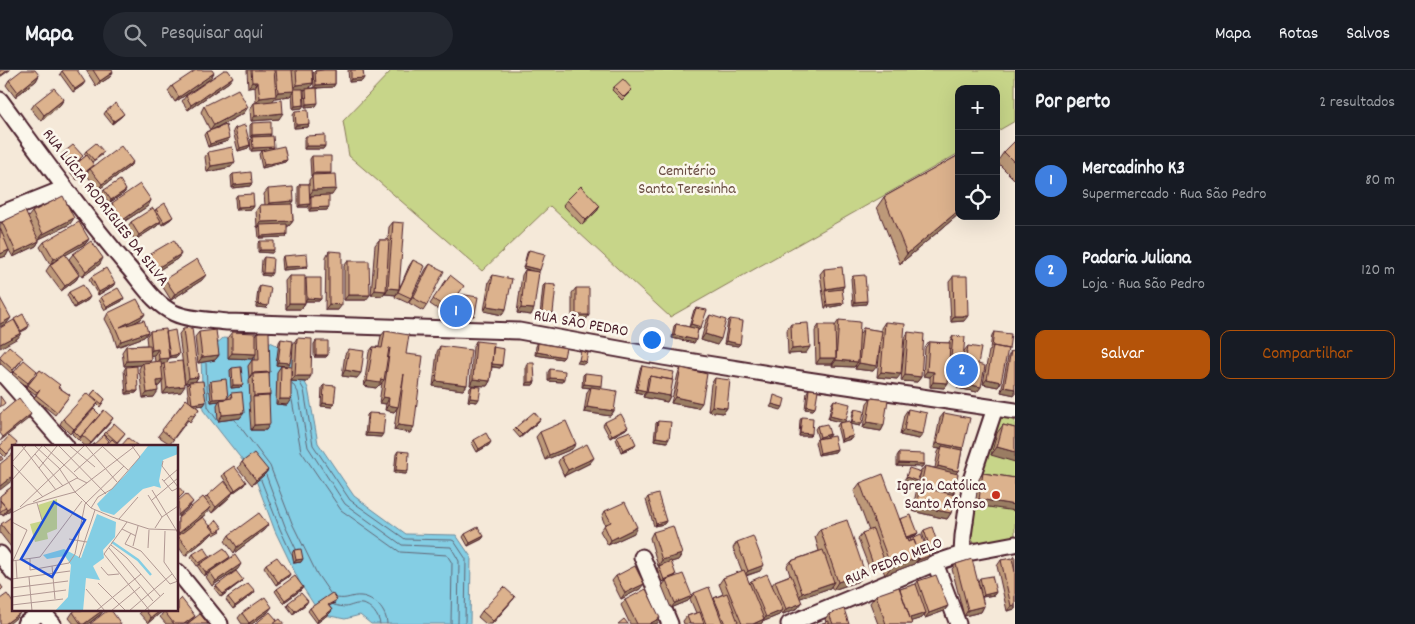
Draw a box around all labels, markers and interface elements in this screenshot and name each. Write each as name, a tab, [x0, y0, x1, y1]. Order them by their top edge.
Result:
search box	[103, 12, 453, 57]
text: Mapa	[25, 18, 73, 52]
icon: search	[121, 21, 149, 49]
text: Pesquisar aqui	[161, 21, 263, 48]
text: Mapa	[1215, 22, 1251, 47]
text: Rotas	[1279, 22, 1318, 47]
text: Salvos	[1346, 22, 1390, 47]
map controls	[955, 85, 1000, 220]
button: +	[955, 85, 1000, 130]
text: Por perto	[1035, 88, 1110, 118]
text: 2 resultados	[1319, 91, 1395, 114]
street label: RUA LÚCIA RODRIGUES DA SILVA	[36, 124, 174, 292]
button: −	[955, 130, 1000, 175]
text: Mercadinho K3	[1082, 156, 1185, 183]
park label: Cemitério Santa Teresinha	[638, 160, 736, 201]
text: 1	[1049, 169, 1053, 192]
text: 80 m	[1365, 169, 1395, 192]
button: locate	[955, 175, 1000, 220]
text: Supermercado · Rua São Pedro	[1082, 183, 1266, 206]
text: Padaria Juliana	[1082, 246, 1191, 273]
text: 2	[1048, 259, 1055, 282]
text: 120 m	[1361, 259, 1395, 282]
text: Loja · Rua São Pedro	[1082, 273, 1205, 296]
pin: 1	[440, 292, 472, 330]
street label: RUA SÃO PEDRO	[532, 304, 630, 344]
your location	[639, 327, 665, 353]
button: Salvar	[1035, 330, 1210, 379]
button: Compartilhar	[1220, 330, 1395, 379]
pin: 2	[946, 351, 978, 389]
inset map	[12, 445, 179, 612]
place label: Igreja Católica Santo Afonso	[897, 475, 986, 516]
marker: Igreja Católica Santo Afonso	[990, 489, 1002, 501]
street label: RUA PEDRO MELO	[842, 532, 946, 592]

